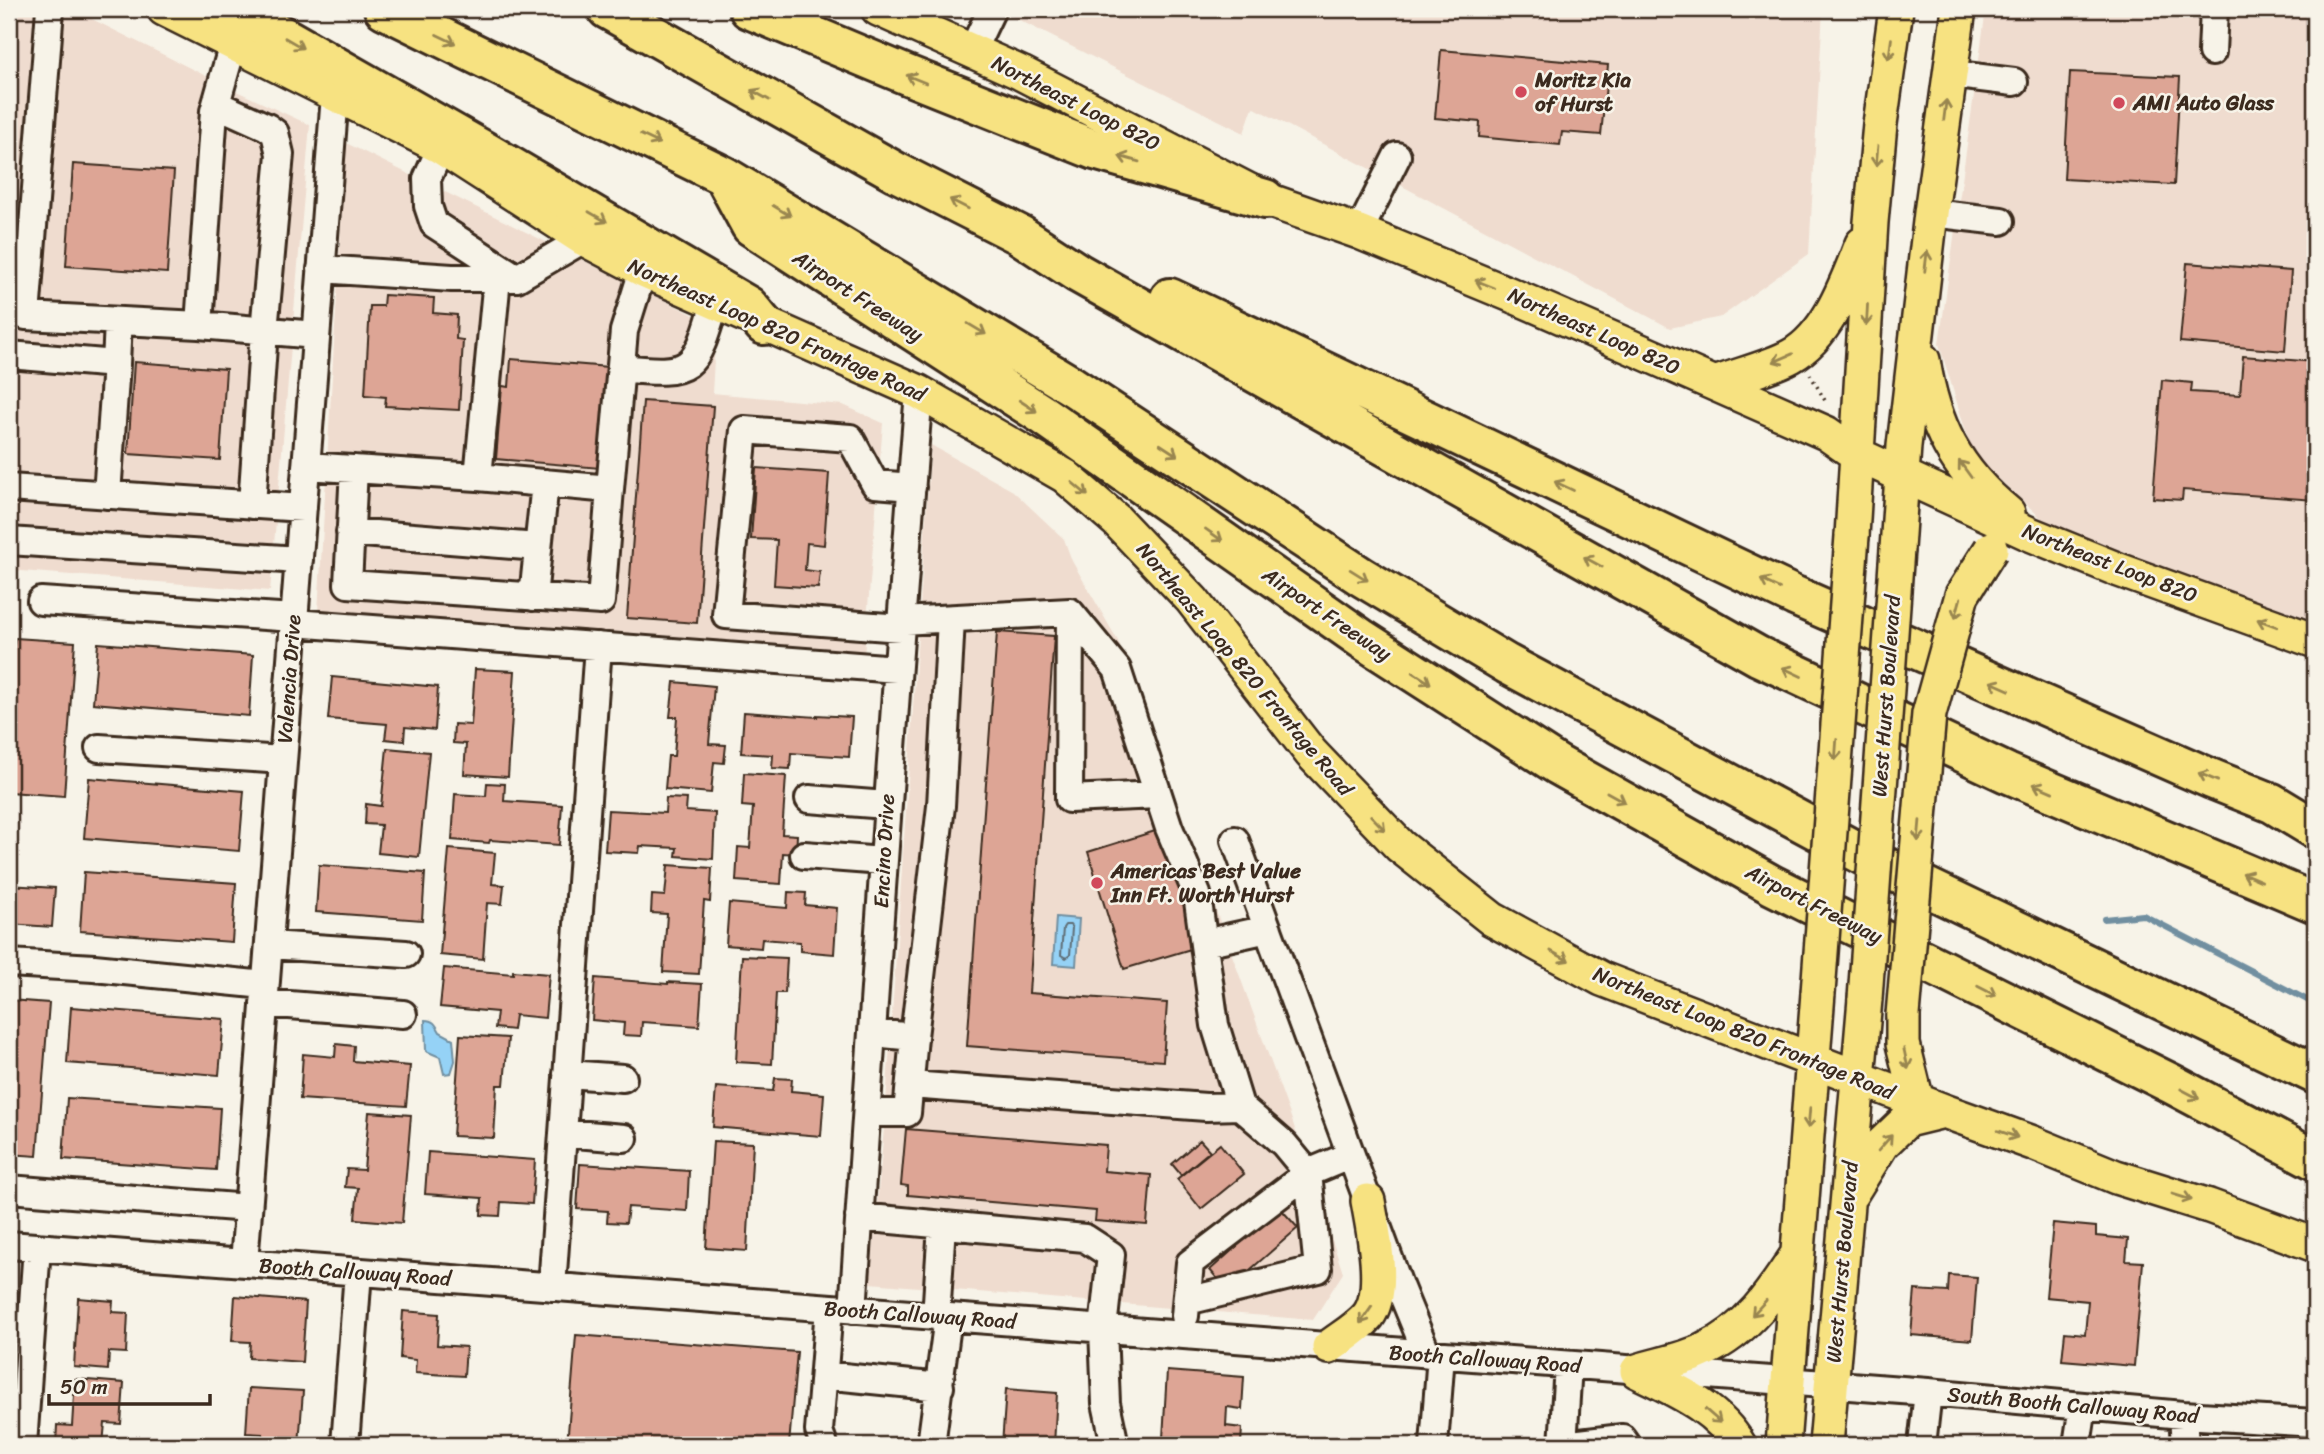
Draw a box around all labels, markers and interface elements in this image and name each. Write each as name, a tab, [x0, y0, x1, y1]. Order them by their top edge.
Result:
one-way arrow	[435, 32, 456, 46]
one-way arrow	[284, 36, 304, 50]
one-way arrow	[1884, 37, 1897, 60]
street label: Northeast Loop 820	[985, 44, 1167, 162]
place label: Moritz Kia of Hurst	[1534, 61, 1631, 123]
one-way arrow	[906, 71, 927, 84]
marker: Moritz Kia of Hurst	[1513, 84, 1529, 100]
place label: AMI Auto Glass	[2132, 84, 2275, 122]
one-way arrow	[750, 88, 770, 102]
marker: AMI Auto Glass	[2111, 95, 2127, 111]
one-way arrow	[1938, 99, 1951, 122]
one-way arrow	[639, 133, 660, 147]
one-way arrow	[1870, 144, 1883, 166]
one-way arrow	[1118, 152, 1140, 165]
one-way arrow	[949, 197, 970, 211]
one-way arrow	[772, 205, 792, 219]
one-way arrow	[587, 211, 607, 225]
street label: Airport Freeway	[784, 239, 931, 353]
street label: Northeast Loop 820 Frontage Road	[622, 247, 934, 414]
one-way arrow	[1919, 250, 1932, 272]
street label: Northeast Loop 820	[1502, 276, 1686, 386]
one-way arrow	[1475, 277, 1497, 290]
one-way arrow	[1860, 303, 1873, 326]
one-way arrow	[966, 322, 986, 336]
one-way arrow	[1773, 352, 1795, 365]
one-way arrow	[1017, 399, 1037, 413]
one-way arrow	[1159, 443, 1179, 457]
one-way arrow	[1957, 460, 1972, 479]
one-way arrow	[1554, 479, 1575, 492]
one-way arrow	[1071, 481, 1089, 497]
street label: Northeast Loop 820	[2017, 512, 2203, 614]
one-way arrow	[1204, 528, 1223, 543]
street label: Northeast Loop 820 Frontage Road	[1127, 533, 1365, 806]
one-way arrow	[1583, 555, 1603, 569]
street label: Airport Freeway	[1253, 556, 1400, 672]
one-way arrow	[1349, 568, 1369, 582]
one-way arrow	[1760, 577, 1781, 590]
street label: West Hurst Boulevard	[1860, 592, 1912, 798]
one-way arrow	[1951, 596, 1964, 619]
street label: Valencia Drive	[266, 613, 312, 745]
one-way arrow	[2257, 615, 2279, 628]
one-way arrow	[1782, 664, 1803, 678]
one-way arrow	[1412, 671, 1432, 685]
one-way arrow	[1990, 679, 2011, 692]
one-way arrow	[1829, 739, 1842, 761]
one-way arrow	[2198, 770, 2220, 783]
one-way arrow	[2032, 781, 2054, 794]
one-way arrow	[1605, 791, 1626, 804]
street label: Encino Drive	[862, 793, 906, 909]
one-way arrow	[1369, 814, 1386, 831]
one-way arrow	[1912, 819, 1925, 842]
place label: Americas Best Value Inn Ft. Worth Hurst	[1110, 852, 1301, 914]
street label: Airport Freeway	[1738, 853, 1890, 955]
one-way arrow	[2242, 869, 2264, 882]
marker: Americas Best Value Inn Ft. Worth Hurst	[1089, 875, 1105, 891]
one-way arrow	[1550, 949, 1570, 963]
street label: Northeast Loop 820 Frontage Road	[1587, 955, 1903, 1112]
one-way arrow	[1976, 985, 1997, 999]
one-way arrow	[1901, 1047, 1914, 1069]
one-way arrow	[2180, 1087, 2200, 1101]
one-way arrow	[1802, 1106, 1815, 1129]
one-way arrow	[1997, 1129, 2019, 1141]
one-way arrow	[1877, 1134, 1893, 1152]
street label: West Hurst Boulevard	[1814, 1158, 1870, 1364]
one-way arrow	[2170, 1192, 2192, 1204]
street label: Booth Calloway Road	[258, 1246, 454, 1298]
street label: Booth Calloway Road	[823, 1289, 1019, 1341]
one-way arrow	[1750, 1299, 1767, 1316]
one-way arrow	[1359, 1305, 1373, 1324]
street label: Booth Calloway Road	[1388, 1333, 1584, 1385]
scale bar	[49, 1363, 210, 1407]
text: 50 m	[60, 1368, 108, 1406]
street label: South Booth Calloway Road	[1946, 1375, 2202, 1435]
one-way arrow	[1704, 1408, 1722, 1424]

